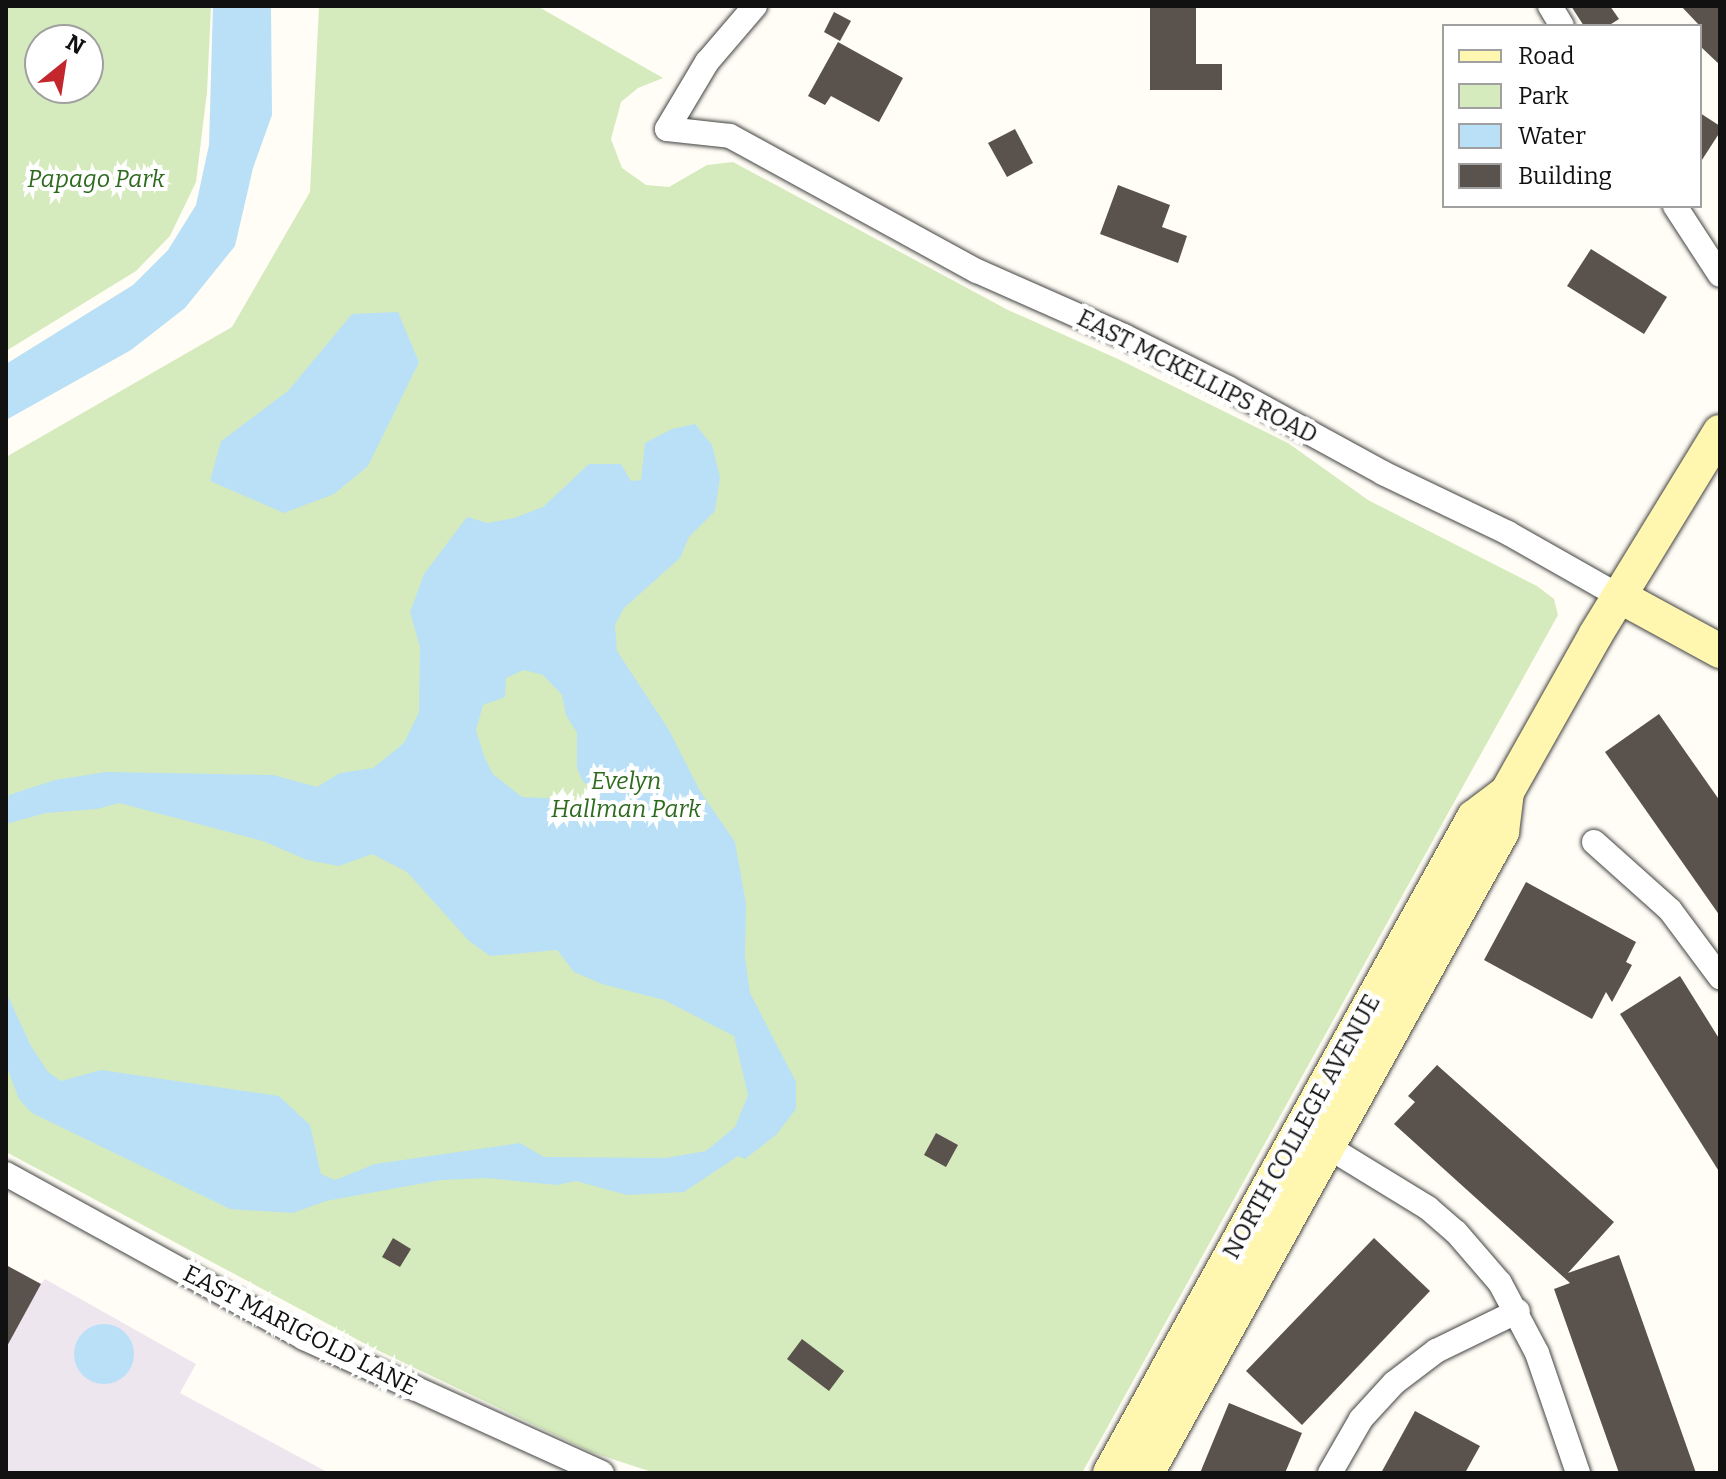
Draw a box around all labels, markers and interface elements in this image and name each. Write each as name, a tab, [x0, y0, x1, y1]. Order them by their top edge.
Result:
north arrow	[24, 24, 104, 104]
legend	[1442, 24, 1702, 208]
text: N	[61, 29, 89, 60]
text: Road	[1518, 42, 1574, 70]
text: Park	[1518, 82, 1569, 110]
text: Water	[1518, 122, 1586, 150]
text: Building	[1518, 162, 1612, 190]
park label: Papago Park	[27, 166, 165, 194]
street label: EAST MCKELLIPS ROAD	[1072, 304, 1322, 450]
park label: Evelyn Hallman Park	[551, 768, 701, 824]
street label: NORTH COLLEGE AVENUE	[1217, 990, 1387, 1264]
street label: EAST MARIGOLD LANE	[178, 1259, 422, 1403]

